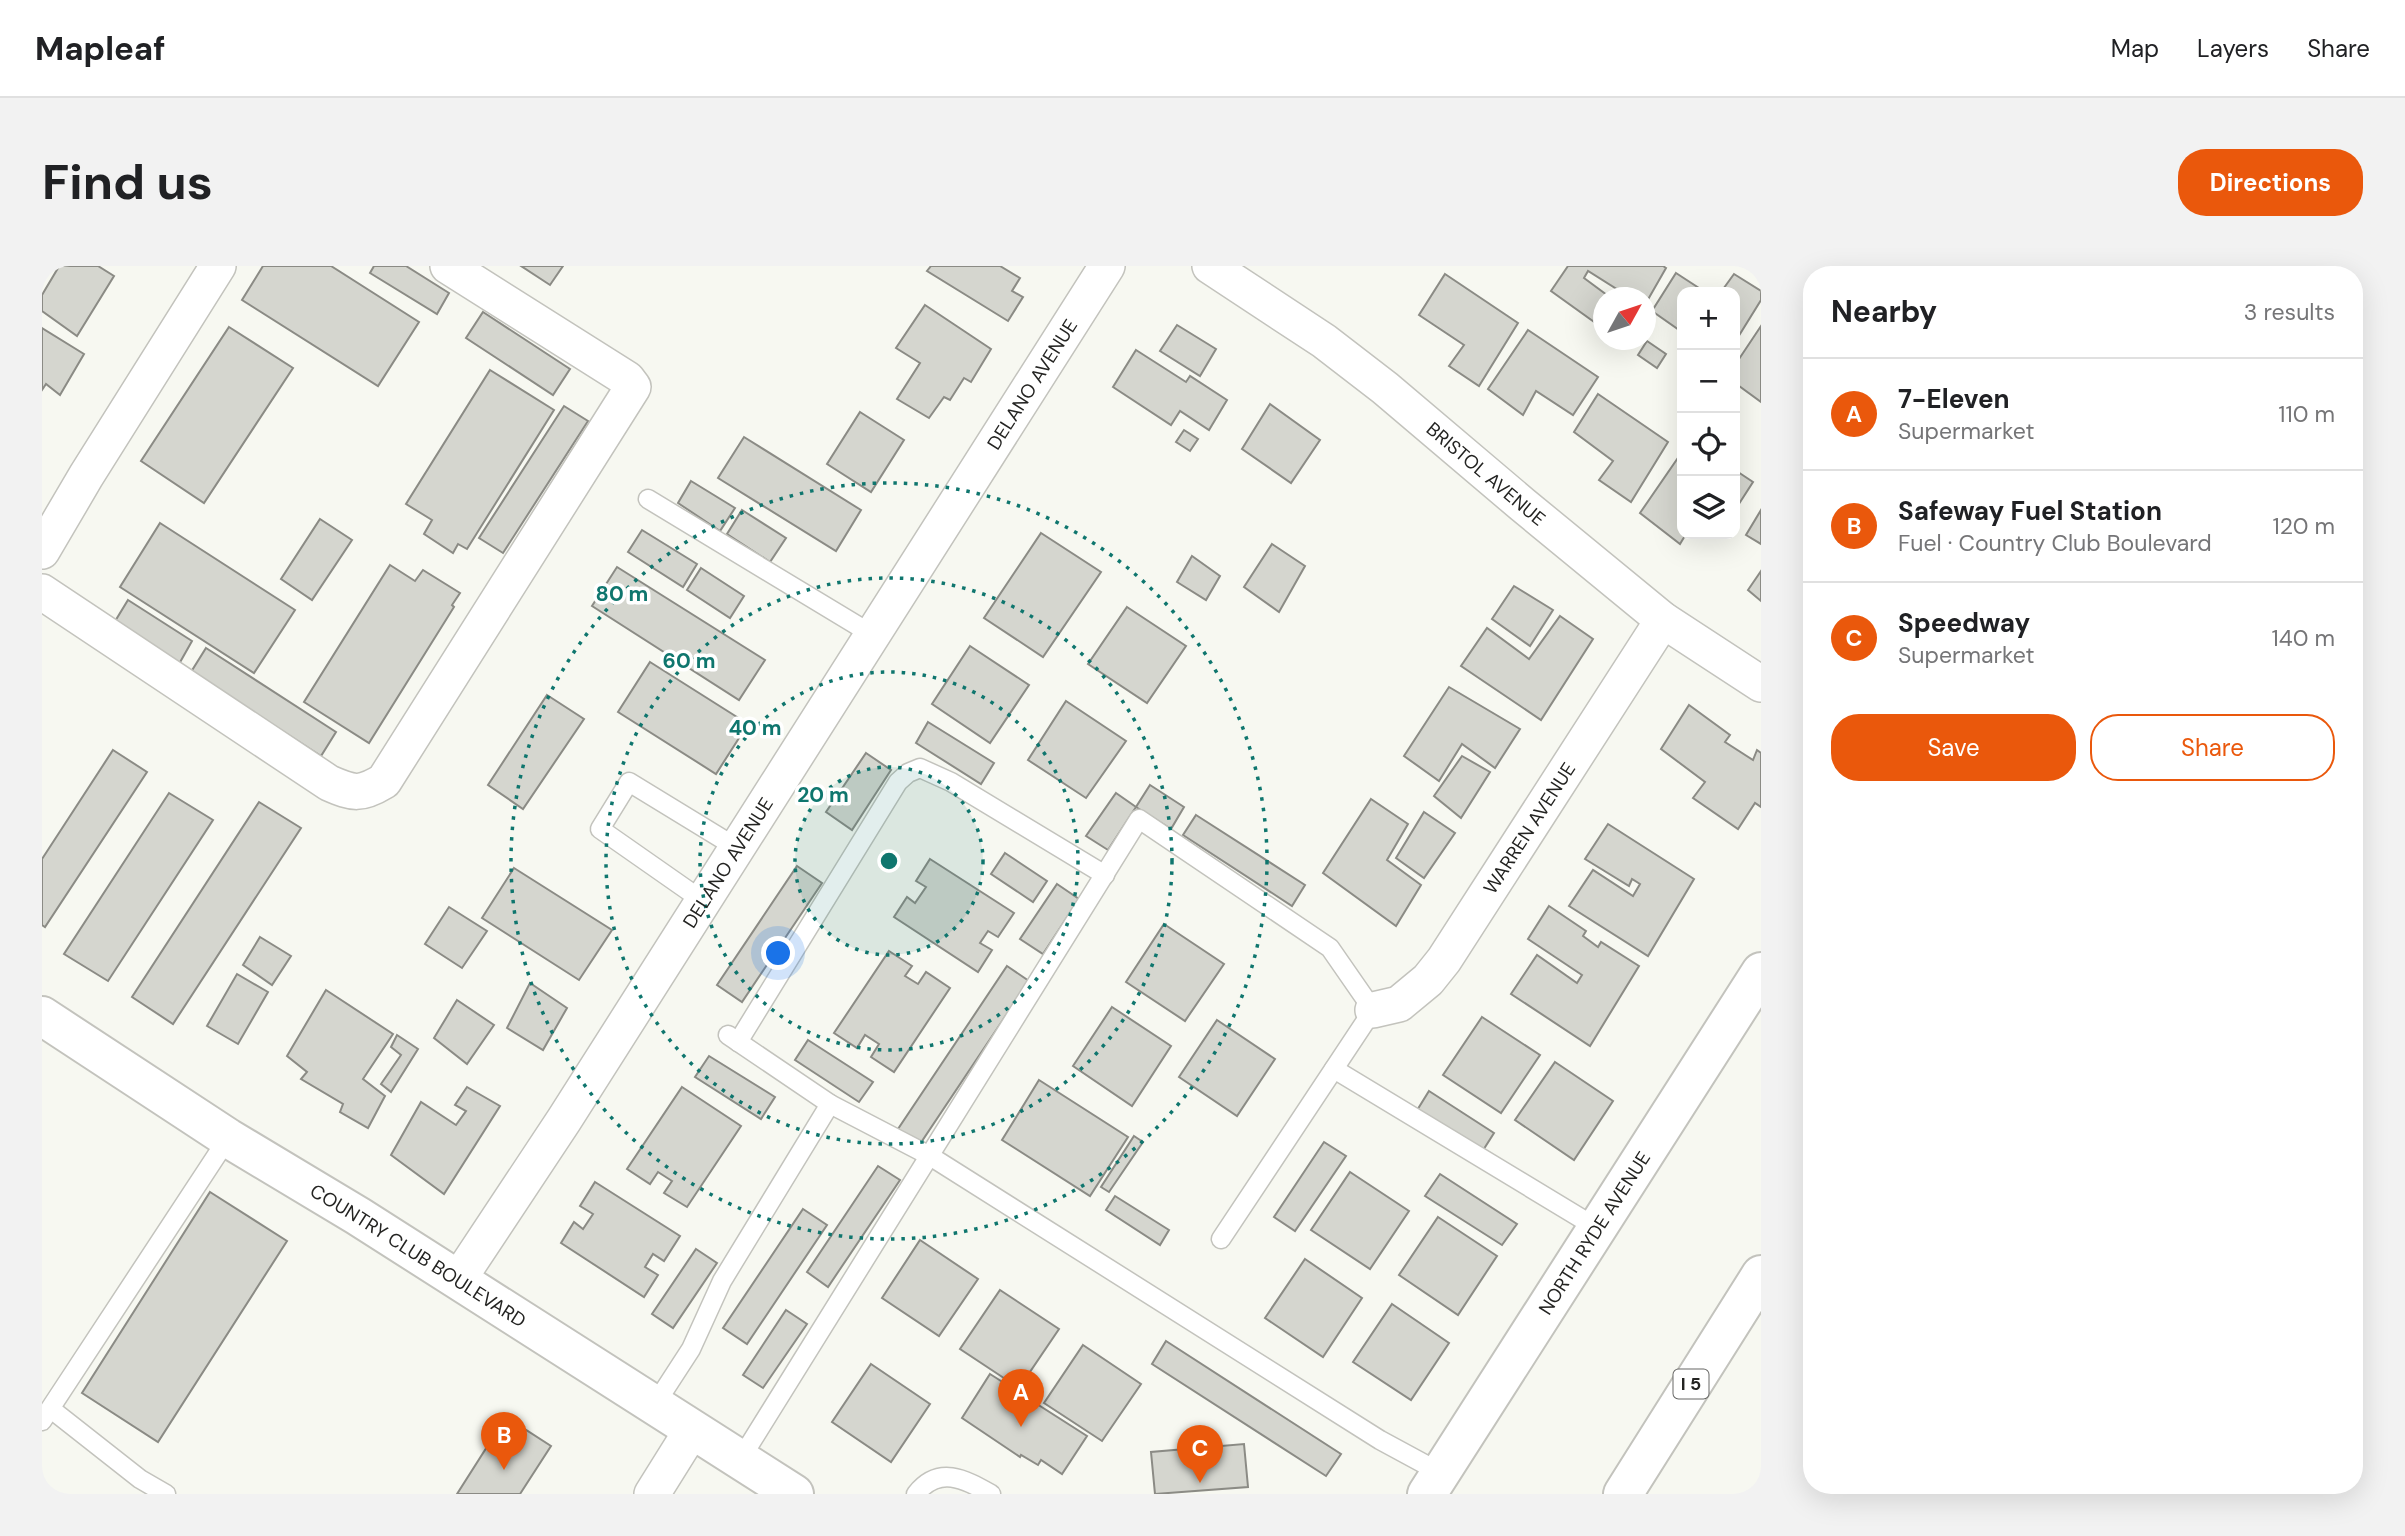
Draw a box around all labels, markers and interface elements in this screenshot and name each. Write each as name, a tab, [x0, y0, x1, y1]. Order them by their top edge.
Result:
text: Mapleaf	[35, 27, 165, 70]
text: Map	[2111, 33, 2159, 64]
text: Layers	[2197, 33, 2269, 64]
text: Share	[2307, 33, 2370, 64]
button: Directions	[2178, 149, 2363, 216]
text: Find us	[42, 150, 213, 214]
north arrow	[1593, 287, 1656, 350]
map controls	[1677, 287, 1740, 539]
button: +	[1677, 287, 1740, 350]
text: Nearby	[1831, 292, 1937, 331]
text: 3 results	[2244, 297, 2335, 327]
street label: DELANO AVENUE	[982, 314, 1083, 454]
button: −	[1677, 350, 1740, 413]
text: 7-Eleven	[1898, 382, 2010, 416]
text: A	[1846, 399, 1862, 429]
text: 110 m	[2278, 399, 2335, 429]
button: locate	[1677, 413, 1740, 476]
text: Supermarket	[1898, 416, 2034, 446]
street label: BRISTOL AVENUE	[1421, 417, 1551, 531]
button: layers	[1677, 476, 1740, 539]
text: Safeway Fuel Station	[1898, 494, 2162, 528]
text: B	[1847, 511, 1861, 541]
text: 120 m	[2272, 511, 2335, 541]
text: Fuel · Country Club Boulevard	[1898, 528, 2212, 558]
text: 80 m	[596, 580, 648, 608]
text: Speedway	[1898, 606, 2030, 640]
text: C	[1846, 623, 1862, 653]
text: 140 m	[2272, 623, 2335, 653]
text: Supermarket	[1898, 640, 2034, 670]
text: 60 m	[663, 647, 715, 675]
text: 40 m	[728, 714, 782, 742]
button: Save	[1831, 714, 2076, 781]
button: Share	[2090, 714, 2335, 781]
street label: WARREN AVENUE	[1478, 758, 1581, 899]
text: 20 m	[797, 781, 849, 809]
street label: DELANO AVENUE	[677, 793, 779, 933]
centre of rings	[877, 849, 901, 873]
your location	[761, 936, 795, 970]
street label: NORTH RYDE AVENUE	[1533, 1147, 1656, 1320]
street label: COUNTRY CLUB BOULEVARD	[305, 1178, 531, 1333]
pin: A	[998, 1369, 1044, 1427]
road number: I 5	[1674, 1370, 1708, 1399]
pin: B	[481, 1412, 527, 1470]
pin: C	[1177, 1425, 1223, 1483]

